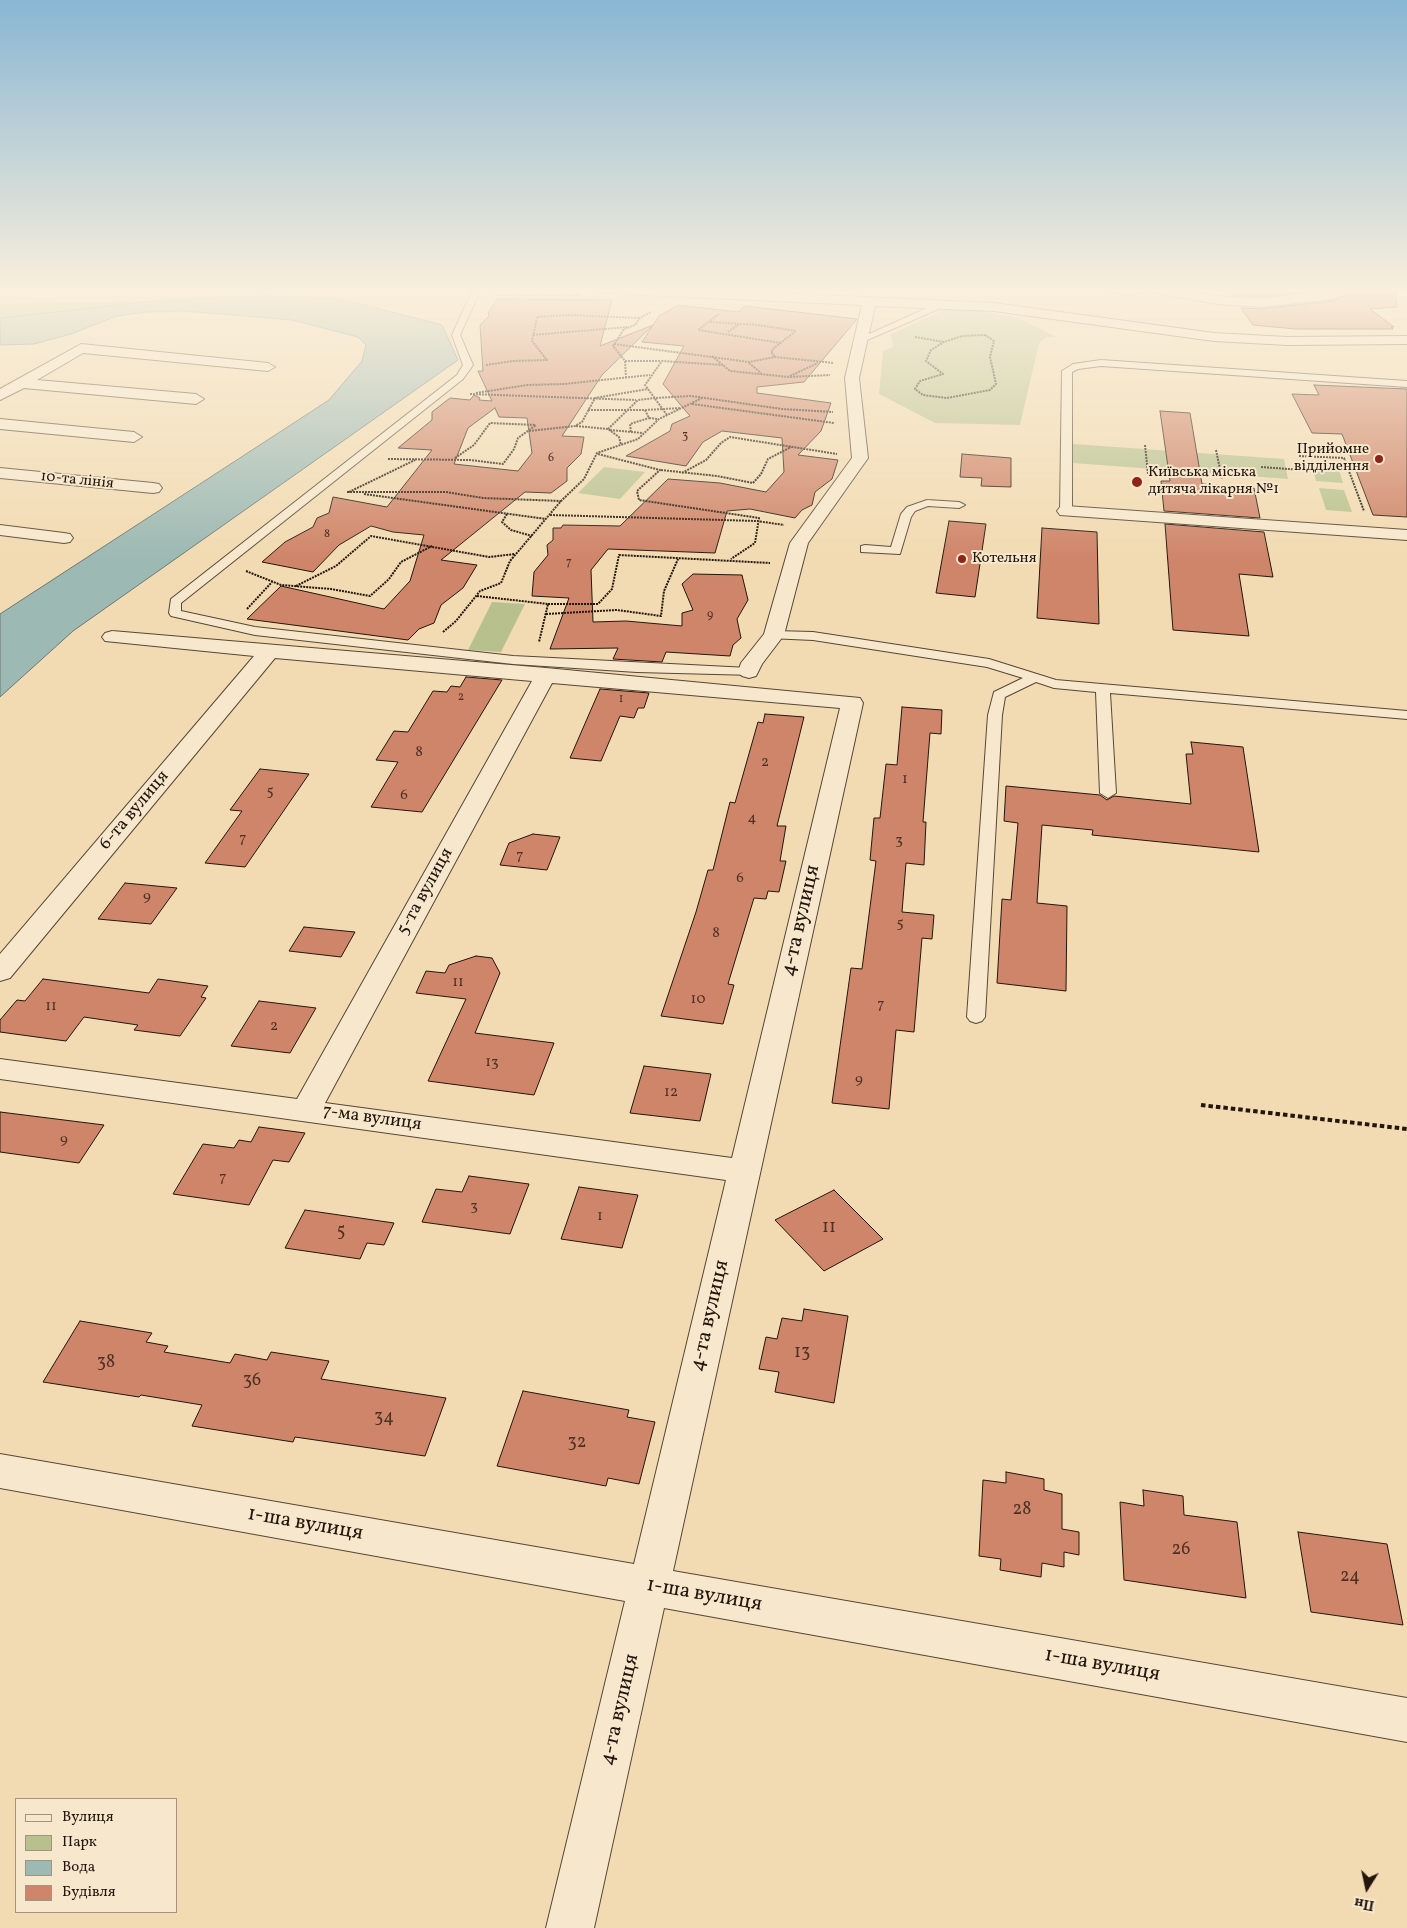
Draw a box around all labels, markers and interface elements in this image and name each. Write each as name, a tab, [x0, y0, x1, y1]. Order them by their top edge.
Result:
house number: 3	[682, 430, 688, 444]
place label: Прийомне відділення	[1294, 441, 1369, 476]
house number: 6	[548, 452, 554, 466]
marker: Прийомне відділення	[1373, 453, 1385, 465]
place label: Київська міська дитяча лікарня №1	[1148, 464, 1279, 499]
street label: 10-та лінія	[40, 468, 114, 494]
marker: Київська міська дитяча лікарня №1	[1130, 475, 1144, 489]
house number: 8	[324, 528, 330, 542]
place label: Котельня	[972, 550, 1037, 568]
marker: Котельня	[956, 553, 968, 565]
house number: 7	[566, 556, 572, 570]
house number: 9	[707, 609, 713, 623]
house number: 2	[458, 691, 464, 705]
house number: 1	[619, 693, 623, 707]
house number: 8	[415, 744, 423, 762]
house number: 2	[761, 754, 769, 772]
street label: 6-та вулиця	[95, 767, 175, 855]
house number: 1	[902, 771, 908, 789]
house number: 5	[266, 783, 274, 801]
house number: 6	[400, 787, 408, 805]
house number: 4	[748, 810, 756, 828]
house number: 7	[239, 830, 247, 848]
house number: 3	[895, 832, 903, 850]
street label: 5-та вулиця	[393, 845, 459, 939]
house number: 7	[516, 847, 524, 865]
street label: 4-та вулиця	[777, 863, 827, 979]
house number: 6	[736, 870, 744, 888]
house number: 9	[143, 888, 151, 906]
house number: 5	[896, 915, 904, 933]
house number: 8	[712, 925, 720, 943]
house number: 11	[452, 974, 464, 992]
house number: 10	[691, 991, 705, 1009]
house number: 7	[877, 996, 885, 1014]
house number: 11	[45, 998, 57, 1016]
house number: 2	[270, 1018, 278, 1036]
house number: 13	[485, 1054, 499, 1072]
house number: 9	[855, 1071, 863, 1089]
house number: 12	[664, 1084, 678, 1102]
street label: 7-ма вулиця	[321, 1101, 423, 1137]
house number: 9	[60, 1131, 68, 1149]
house number: 7	[219, 1169, 227, 1187]
house number: 3	[470, 1198, 478, 1216]
house number: 1	[597, 1208, 603, 1226]
house number: 11	[822, 1218, 836, 1240]
house number: 5	[337, 1222, 345, 1244]
street label: 4-та вулиця	[686, 1258, 736, 1374]
house number: 13	[794, 1343, 810, 1365]
house number: 38	[97, 1353, 115, 1375]
house number: 36	[243, 1371, 261, 1393]
house number: 34	[374, 1408, 394, 1430]
house number: 32	[568, 1433, 586, 1455]
house number: 28	[1013, 1500, 1031, 1522]
street label: 1-ша вулиця	[245, 1502, 365, 1548]
house number: 26	[1172, 1540, 1190, 1562]
house number: 24	[1340, 1567, 1360, 1589]
street label: 1-ша вулиця	[644, 1573, 764, 1619]
street label: 1-ша вулиця	[1042, 1643, 1162, 1689]
street label: 4-та вулиця	[596, 1652, 646, 1768]
legend	[15, 1798, 178, 1913]
text: Вулиця	[62, 1807, 113, 1828]
text: Парк	[62, 1832, 97, 1853]
text: Вода	[62, 1857, 95, 1878]
north arrow	[1342, 1863, 1392, 1913]
text: Будівля	[62, 1882, 116, 1903]
text: Пн	[1353, 1892, 1376, 1914]

